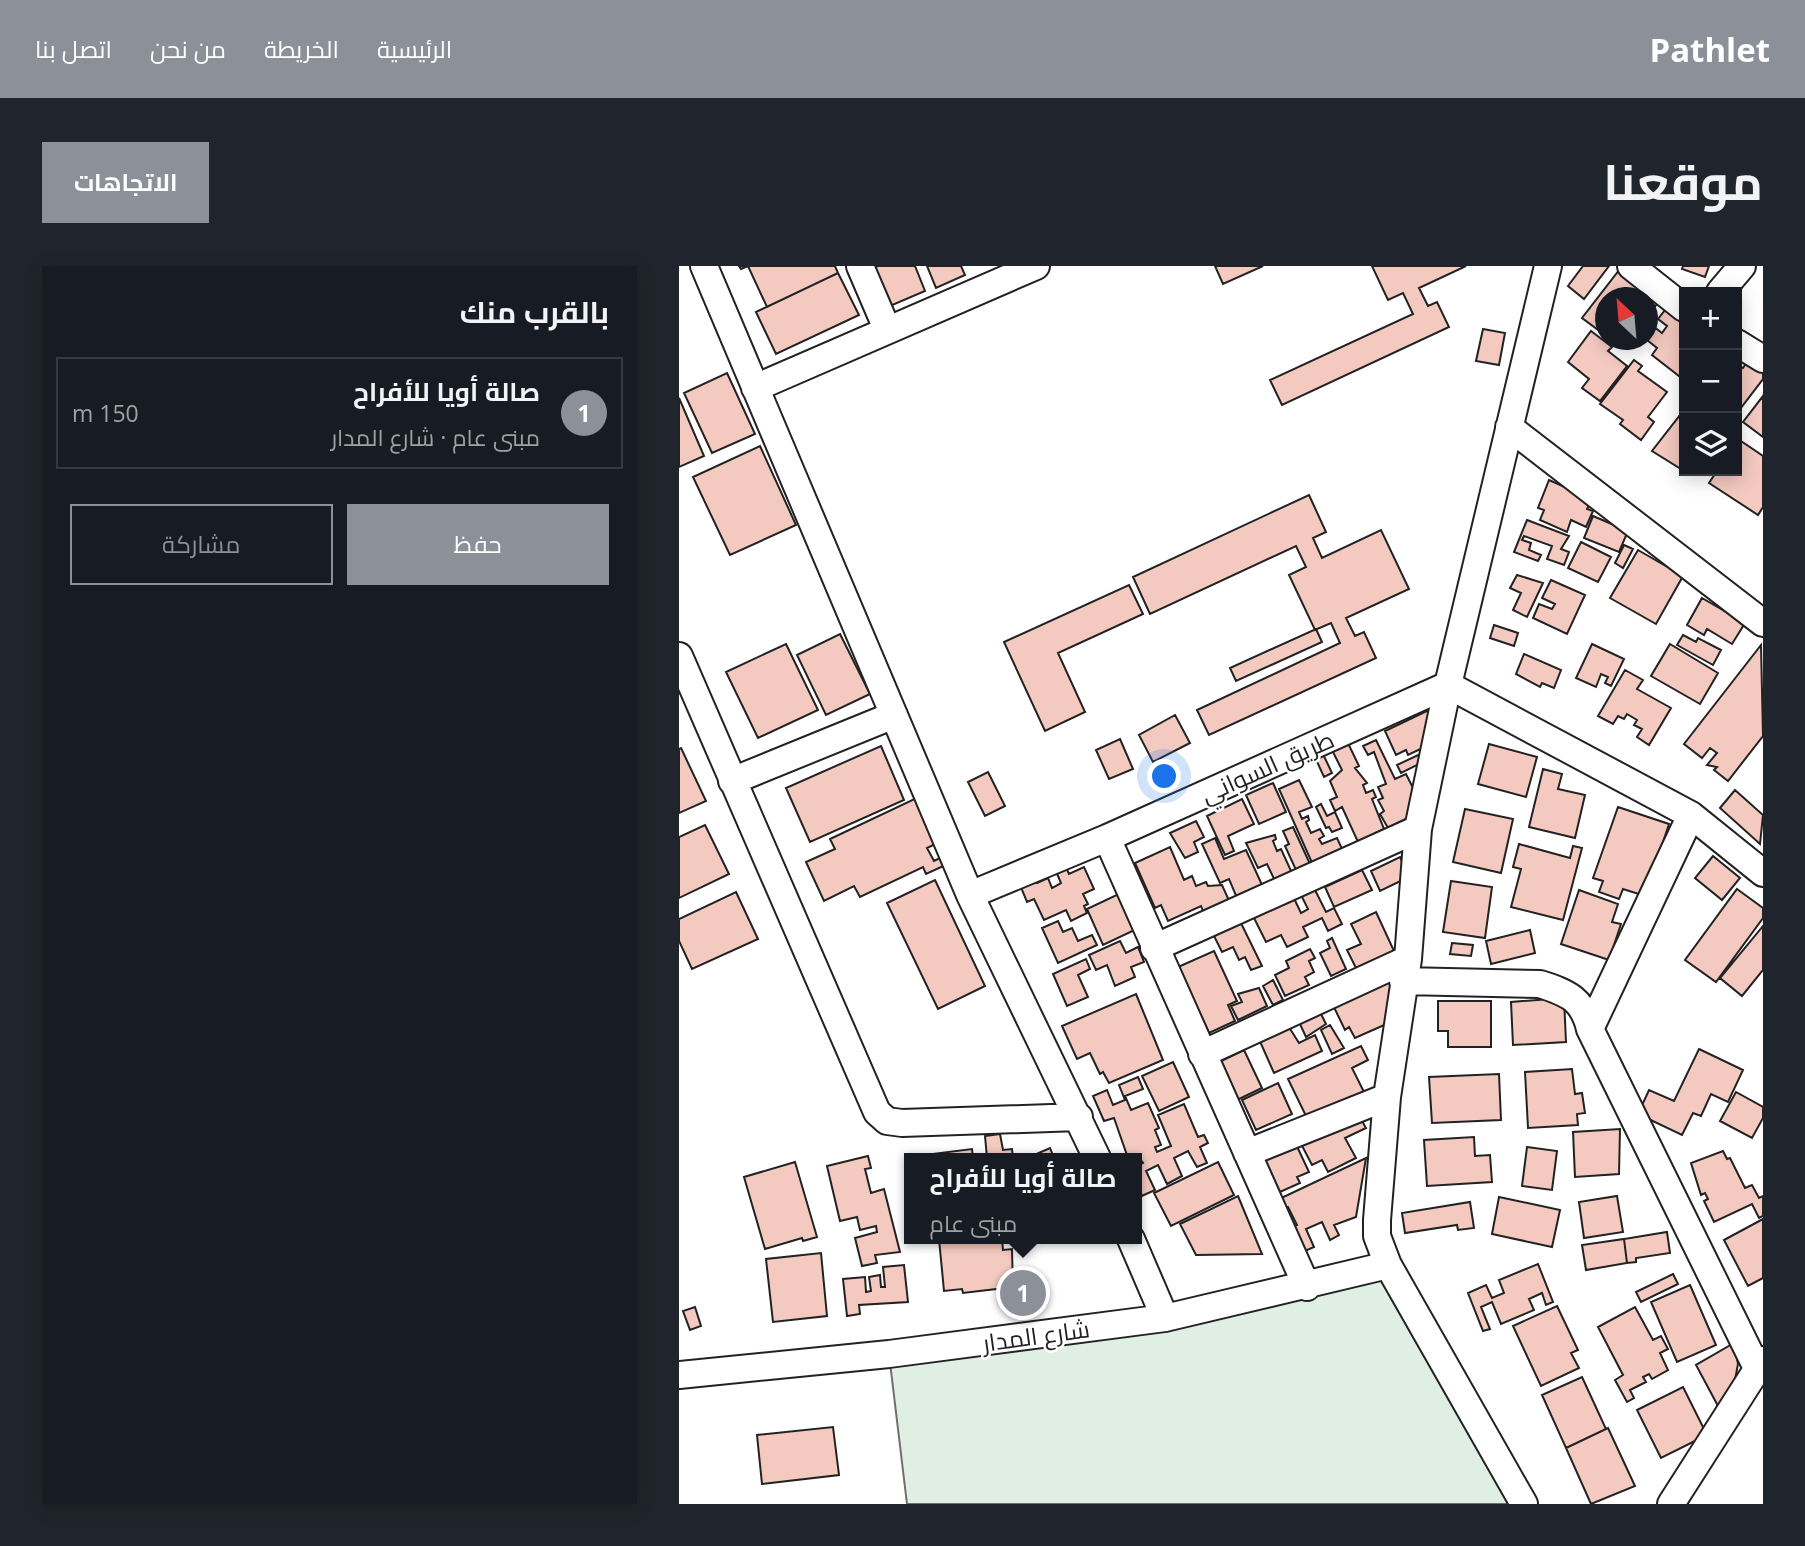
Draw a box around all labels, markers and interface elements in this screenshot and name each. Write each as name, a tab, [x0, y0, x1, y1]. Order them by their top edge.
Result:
text: Pathlet	[1649, 27, 1770, 72]
text: اتصل بنا	[35, 32, 112, 65]
text: من نحن	[150, 32, 226, 65]
text: الخريطة	[264, 32, 339, 65]
text: الرئيسية	[377, 32, 452, 65]
button: الاتجاهات	[42, 142, 209, 223]
text: موقعنا	[1603, 148, 1763, 214]
north arrow	[1595, 287, 1658, 350]
map controls	[1679, 287, 1742, 476]
button: +	[1679, 287, 1742, 350]
text: بالقرب منك	[460, 291, 609, 332]
button: −	[1679, 350, 1742, 413]
text: صالة أويا للأفراح	[353, 373, 540, 409]
text: 150 m	[72, 397, 139, 429]
text: 1	[577, 397, 591, 429]
button: layers	[1679, 413, 1742, 476]
text: مبنى عام · شارع المدار	[331, 421, 540, 453]
button: مشاركة	[70, 504, 333, 585]
button: حفظ	[347, 504, 609, 585]
street label: طريق السواني	[1195, 722, 1341, 814]
your location	[1147, 759, 1181, 793]
popup	[904, 1153, 1142, 1244]
text: صالة أويا للأفراح	[930, 1159, 1116, 1195]
text: مبنى عام	[930, 1207, 1017, 1239]
pin: 1	[1000, 1267, 1046, 1319]
street label: شارع المدار	[978, 1311, 1092, 1360]

